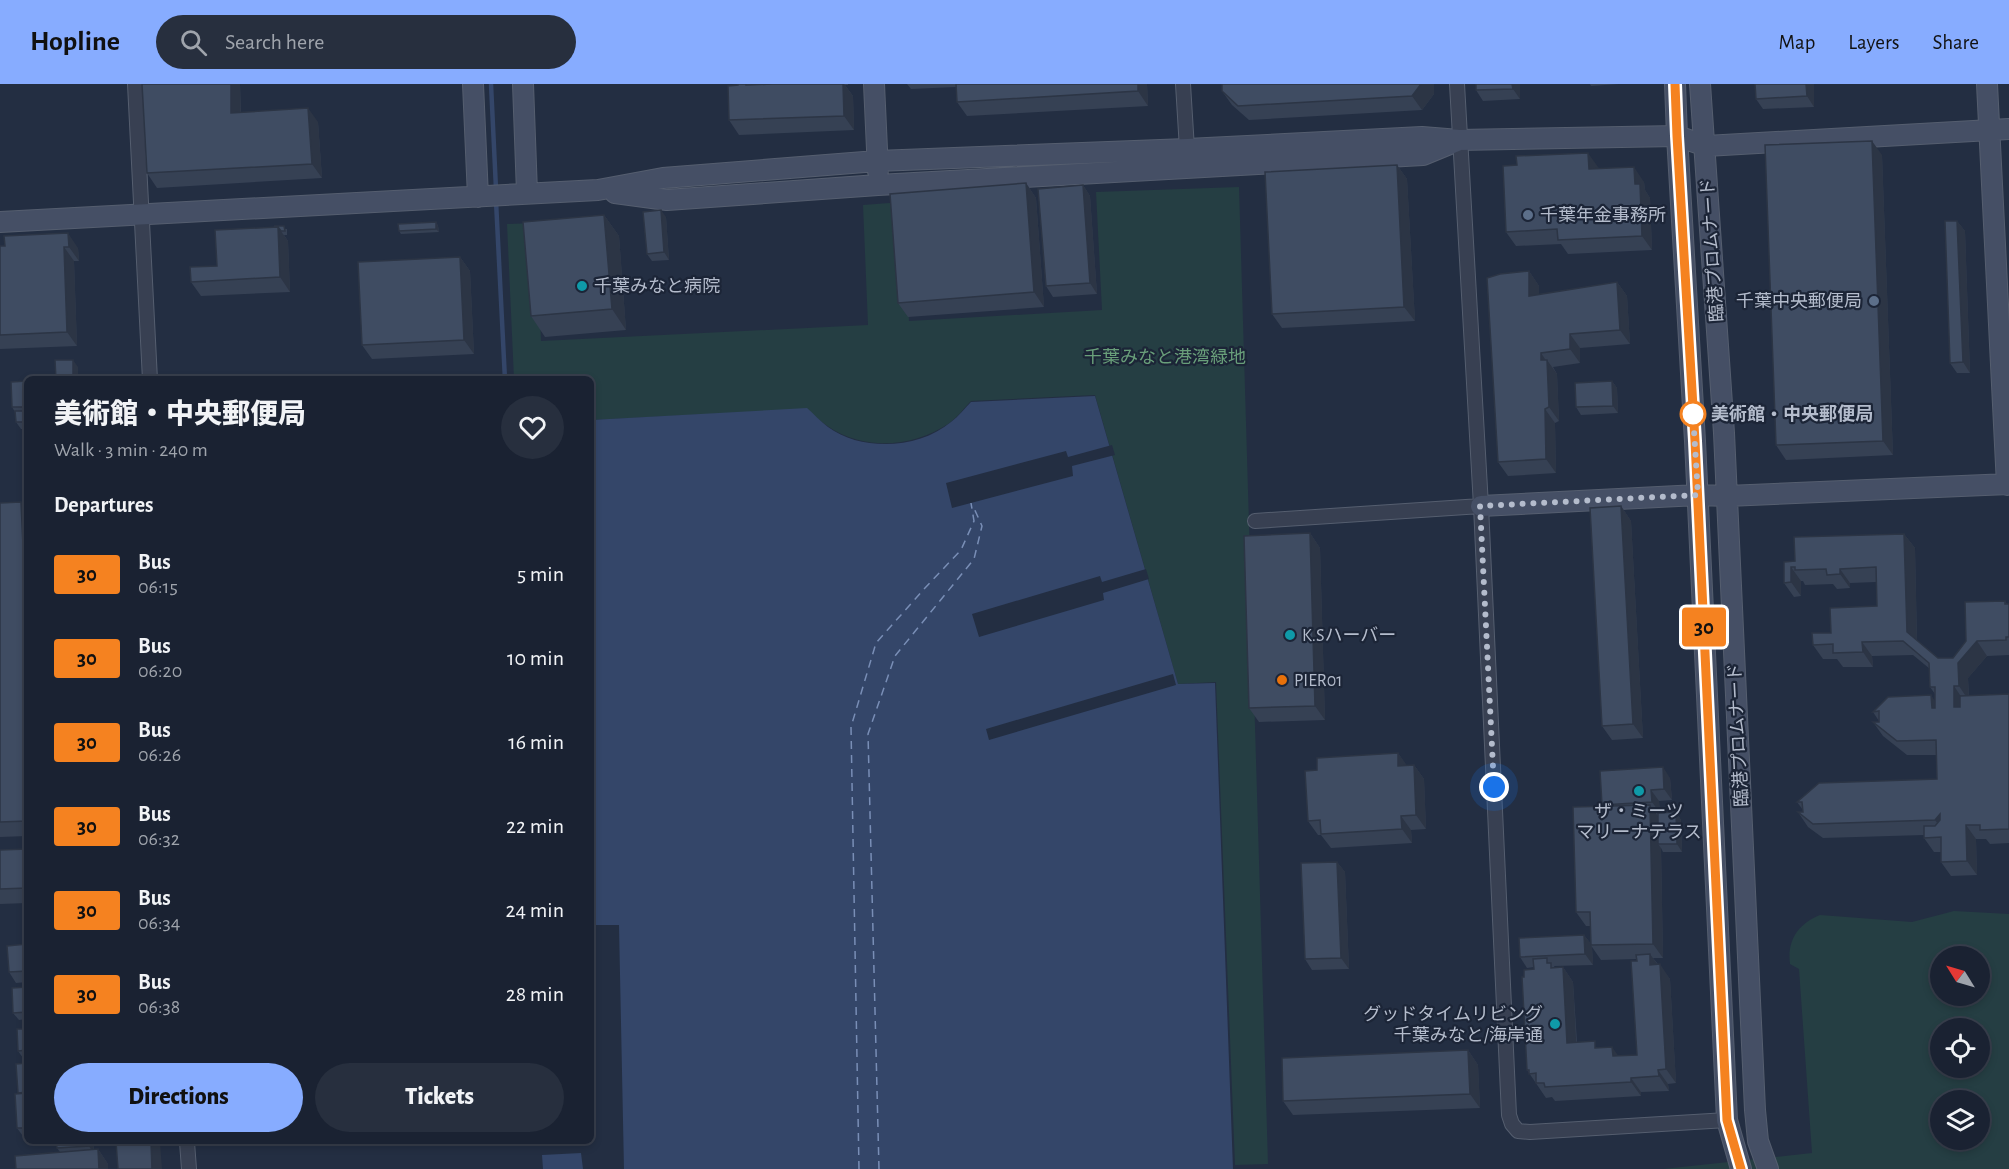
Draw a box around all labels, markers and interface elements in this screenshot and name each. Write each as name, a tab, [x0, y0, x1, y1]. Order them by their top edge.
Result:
search box	[156, 15, 576, 69]
icon: search	[177, 26, 210, 59]
text: Hopline	[30, 28, 120, 56]
text: Search here	[225, 31, 324, 53]
text: Map	[1779, 32, 1815, 53]
text: Layers	[1848, 32, 1899, 53]
text: Share	[1932, 32, 1979, 53]
street label: 臨港プロムナード	[1697, 177, 1727, 323]
place label: 千葉年金事務所	[1540, 206, 1666, 225]
marker: 千葉年金事務所	[1521, 208, 1535, 222]
place label: 千葉みなと病院	[594, 277, 720, 296]
marker: 千葉みなと病院	[575, 279, 589, 293]
place label: 千葉中央郵便局	[1736, 292, 1862, 311]
marker: 千葉中央郵便局	[1867, 294, 1881, 308]
park label: 千葉みなと港湾緑地	[1084, 348, 1246, 367]
button: heart	[501, 396, 564, 459]
text: 美術館・中央郵便局	[54, 401, 306, 429]
marker: 美術館・中央郵便局	[1680, 401, 1706, 427]
place label: 美術館・中央郵便局	[1711, 404, 1873, 424]
text: Walk · 3 min · 240 m	[54, 440, 208, 460]
text: Departures	[54, 494, 154, 516]
text: Bus	[138, 551, 171, 573]
text: 5 min	[517, 563, 564, 585]
text: 30	[77, 564, 97, 585]
text: 06:15	[138, 577, 178, 597]
line badge: 30	[1677, 608, 1731, 646]
text: 30	[1694, 617, 1714, 638]
place label: K.Sハーバー	[1302, 626, 1396, 645]
marker: K.Sハーバー	[1283, 628, 1297, 642]
text: Bus	[138, 635, 171, 657]
text: 10 min	[507, 647, 564, 669]
text: 30	[77, 648, 97, 669]
text: 06:20	[138, 661, 182, 681]
street label: 臨港プロムナード	[1724, 663, 1752, 807]
place label: PIER01	[1294, 672, 1343, 690]
marker: PIER01	[1275, 673, 1289, 687]
text: Bus	[138, 719, 171, 741]
text: 16 min	[508, 731, 564, 753]
text: 30	[77, 732, 97, 753]
text: 06:26	[138, 745, 181, 765]
your location	[1479, 772, 1509, 802]
marker: ザ・ミーツ マリーナテラス	[1632, 784, 1646, 798]
place label: ザ・ミーツ マリーナテラス	[1576, 802, 1702, 842]
text: Bus	[138, 803, 171, 825]
text: 22 min	[506, 815, 564, 837]
text: 30	[77, 816, 97, 837]
text: 06:32	[138, 829, 180, 849]
text: Bus	[138, 887, 171, 909]
text: 24 min	[506, 899, 564, 921]
text: 30	[77, 900, 97, 921]
text: 06:34	[138, 913, 180, 933]
north arrow	[1930, 946, 1990, 1006]
map controls	[1930, 946, 1990, 1150]
text: Bus	[138, 971, 171, 993]
text: 28 min	[506, 983, 564, 1005]
text: 30	[77, 984, 97, 1005]
text: 06:38	[138, 997, 180, 1017]
place label: グッドタイムリビング 千葉みなと/海岸通	[1363, 1004, 1543, 1045]
marker: グッドタイムリビング 千葉みなと/海岸通	[1548, 1017, 1562, 1031]
button: locate	[1930, 1018, 1990, 1078]
button: Directions	[54, 1063, 303, 1132]
button: Tickets	[315, 1063, 564, 1132]
button: layers	[1930, 1090, 1990, 1150]

